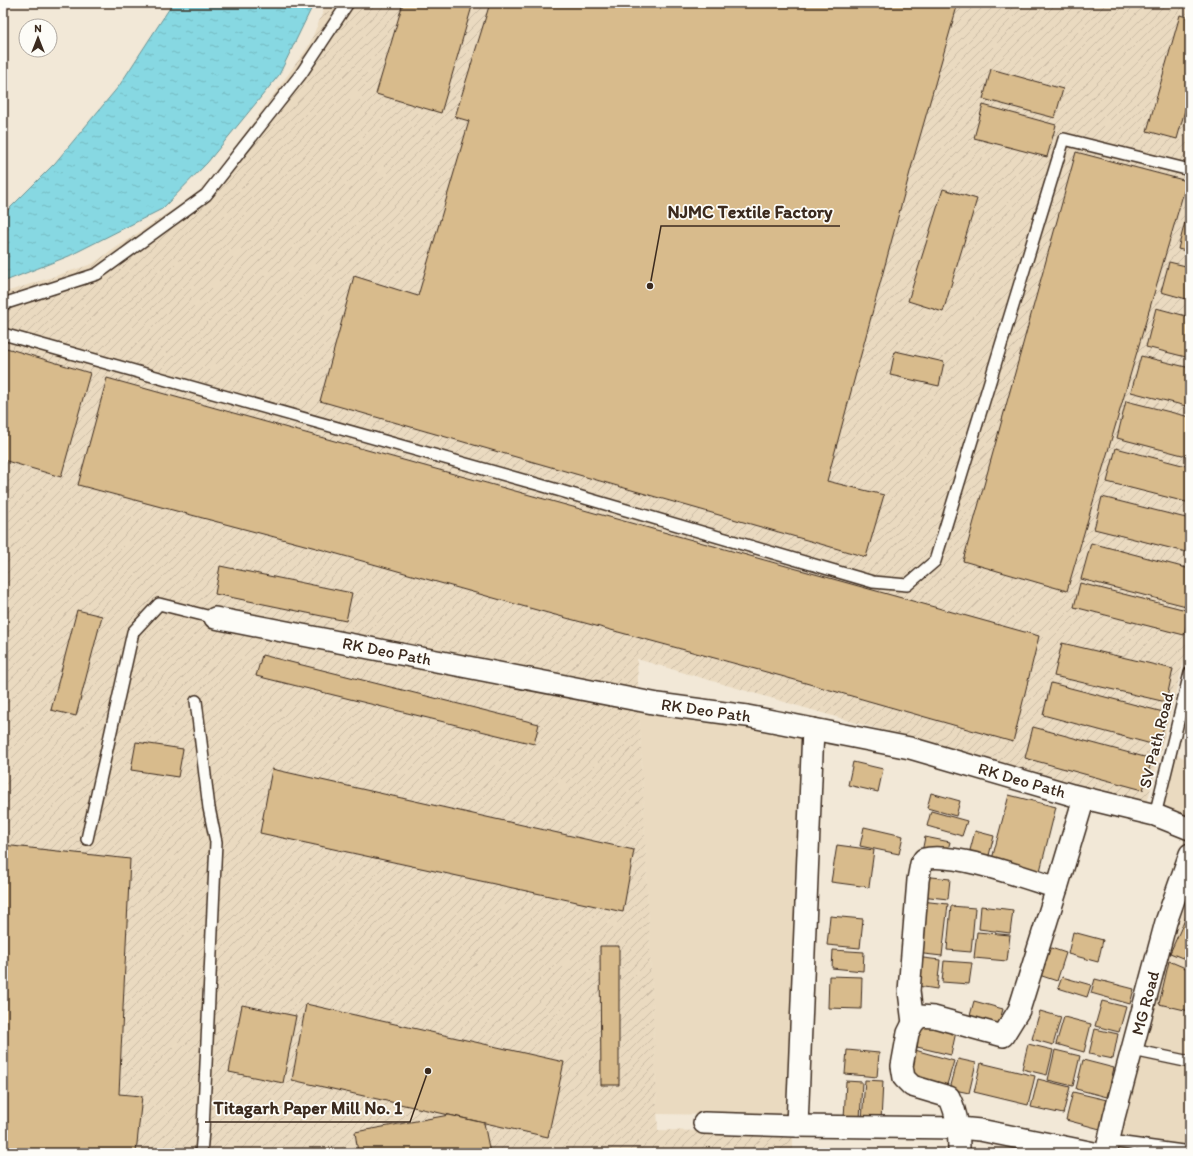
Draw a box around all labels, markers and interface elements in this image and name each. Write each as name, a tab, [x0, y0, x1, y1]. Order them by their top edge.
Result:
north arrow	[18, 18, 58, 58]
text: N	[34, 22, 42, 35]
callout: NJMC Textile Factory	[661, 196, 840, 226]
text: NJMC Textile Factory	[668, 201, 833, 223]
street label: RK Deo Path	[341, 633, 433, 669]
street label: SV Path Road	[1134, 689, 1178, 790]
street label: RK Deo Path	[660, 694, 752, 726]
street label: RK Deo Path	[976, 758, 1068, 802]
street label: MG Road	[1127, 968, 1163, 1037]
callout: Titagarh Paper Mill No. 1	[205, 1092, 410, 1122]
text: Titagarh Paper Mill No. 1	[213, 1097, 403, 1119]

